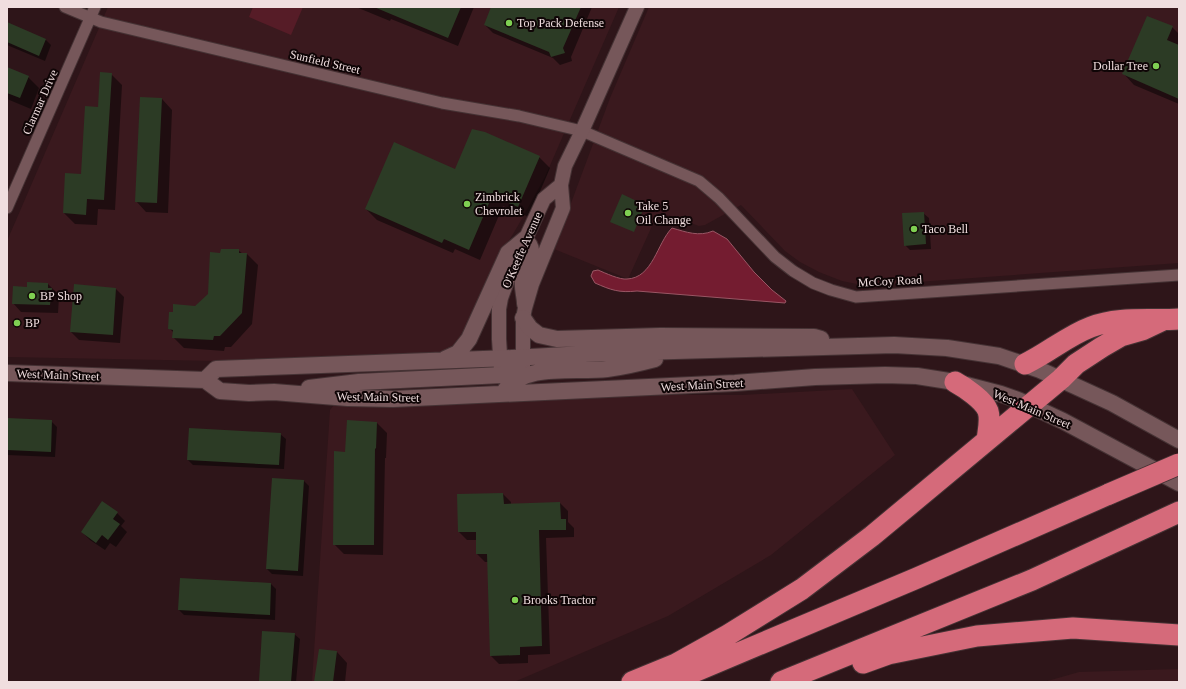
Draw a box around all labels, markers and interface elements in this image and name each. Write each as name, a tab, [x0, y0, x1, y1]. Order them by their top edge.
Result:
place label: Top Pack Defense	[517, 16, 604, 30]
marker: Top Pack Defense	[504, 18, 514, 28]
street label: Sunfield Street	[289, 47, 362, 77]
place label: Dollar Tree	[1093, 59, 1148, 73]
marker: Dollar Tree	[1151, 61, 1161, 71]
street label: Clarmar Drive	[19, 67, 61, 137]
place label: Zimbrick Chevrolet	[475, 190, 523, 218]
marker: Zimbrick Chevrolet	[462, 199, 472, 209]
place label: Take 5 Oil Change	[636, 199, 691, 227]
marker: Take 5 Oil Change	[623, 208, 633, 218]
street label: O'Keeffe Avenue	[499, 210, 545, 290]
place label: Taco Bell	[922, 222, 969, 236]
marker: Taco Bell	[909, 224, 919, 234]
street label: McCoy Road	[858, 272, 922, 290]
place label: BP Shop	[40, 289, 82, 303]
marker: BP Shop	[27, 291, 37, 301]
place label: BP	[25, 316, 40, 330]
marker: BP	[12, 318, 22, 328]
street label: West Main Street	[16, 367, 100, 383]
street label: West Main Street	[660, 376, 744, 394]
street label: West Main Street	[991, 386, 1074, 432]
street label: West Main Street	[336, 389, 420, 405]
place label: Brooks Tractor	[523, 593, 595, 607]
marker: Brooks Tractor	[510, 595, 520, 605]

